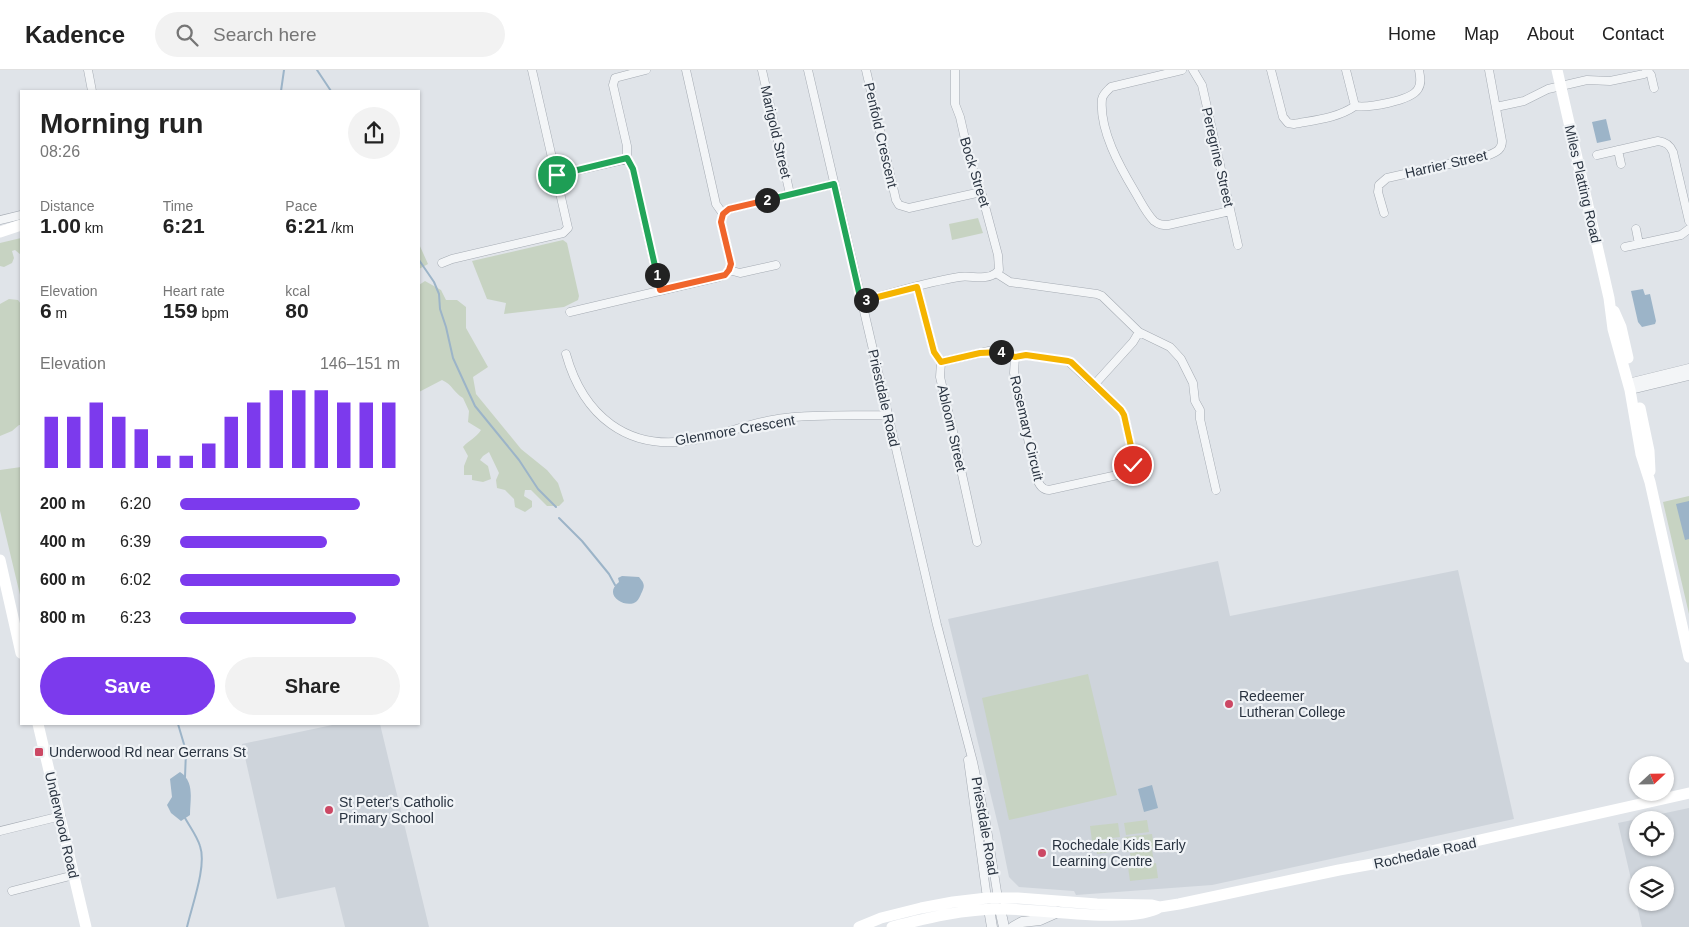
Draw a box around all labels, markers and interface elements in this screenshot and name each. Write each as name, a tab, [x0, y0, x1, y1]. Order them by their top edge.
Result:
search box	[155, 12, 505, 57]
text: Kadence	[25, 21, 125, 48]
icon: search	[173, 21, 201, 49]
text: Search here	[213, 24, 317, 45]
text: Home	[1388, 24, 1436, 44]
text: Map	[1464, 24, 1499, 44]
text: About	[1527, 24, 1574, 44]
text: Contact	[1602, 24, 1664, 44]
street label: Penfold Crescent	[861, 81, 901, 189]
street label: Marigold Street	[758, 84, 794, 180]
street label: Peregrine Street	[1199, 106, 1237, 209]
button: share	[348, 107, 400, 159]
text: Morning run	[40, 108, 203, 139]
street label: Miles Platting Road	[1562, 123, 1604, 245]
street label: Bock Street	[957, 135, 993, 209]
text: 08:26	[40, 143, 80, 160]
street label: Harrier Street	[1403, 147, 1489, 181]
pin	[536, 154, 578, 196]
icon: arrive	[543, 161, 571, 189]
pin: 2	[754, 188, 780, 212]
text: 2	[764, 192, 771, 208]
text: Distance	[40, 198, 94, 214]
text: Time	[163, 198, 193, 214]
text: Pace	[285, 198, 317, 214]
text: 1.00	[40, 214, 81, 237]
text: 6:21	[163, 214, 205, 237]
text: 6:21	[285, 214, 327, 237]
text: km	[81, 220, 103, 236]
text: /km	[327, 220, 354, 236]
pin: 1	[644, 262, 670, 288]
text: 1	[654, 267, 661, 283]
text: Elevation	[40, 283, 98, 299]
text: Heart rate	[163, 283, 225, 299]
text: kcal	[285, 283, 310, 299]
pin: 3	[854, 288, 878, 312]
text: 3	[863, 292, 870, 308]
text: 6	[40, 299, 52, 322]
text: 159	[163, 299, 198, 322]
text: 80	[285, 299, 309, 322]
text: m	[52, 305, 67, 321]
text: bpm	[198, 305, 229, 321]
pin: 4	[988, 340, 1014, 364]
text: 4	[998, 344, 1005, 360]
street label: Priestdale Road	[865, 348, 903, 448]
text: Elevation	[40, 355, 106, 372]
text: 146–151 m	[320, 355, 400, 372]
street label: Rosemary Circuit	[1007, 374, 1047, 482]
street label: Abloom Street	[934, 383, 970, 473]
street label: Glenmore Crescent	[674, 412, 796, 448]
pin	[1112, 444, 1154, 486]
icon: check	[1119, 451, 1147, 479]
text: 200 m	[40, 495, 85, 512]
text: 6:20	[120, 495, 151, 512]
text: 400 m	[40, 533, 85, 550]
text: 6:39	[120, 533, 151, 550]
text: 600 m	[40, 571, 85, 588]
text: 6:02	[120, 571, 151, 588]
text: 800 m	[40, 609, 85, 626]
text: 6:23	[120, 609, 151, 626]
button: Save	[40, 657, 215, 715]
button: Share	[225, 657, 400, 715]
place label: Redeemer Lutheran College	[1239, 688, 1346, 720]
marker: Redeemer Lutheran College	[1223, 698, 1235, 710]
place label: Underwood Rd near Gerrans St	[49, 744, 246, 760]
marker: Underwood Rd near Gerrans St	[33, 746, 45, 758]
north arrow	[1629, 756, 1674, 801]
map controls	[1629, 756, 1674, 911]
street label: Underwood Road	[42, 770, 82, 880]
street label: Priestdale Road	[968, 776, 1002, 876]
place label: St Peter's Catholic Primary School	[339, 794, 454, 826]
marker: St Peter's Catholic Primary School	[323, 804, 335, 816]
button: locate	[1629, 811, 1674, 856]
street label: Rochedale Road	[1372, 834, 1478, 872]
place label: Rochedale Kids Early Learning Centre	[1052, 837, 1186, 869]
marker: Rochedale Kids Early Learning Centre	[1036, 847, 1048, 859]
button: layers	[1629, 866, 1674, 911]

